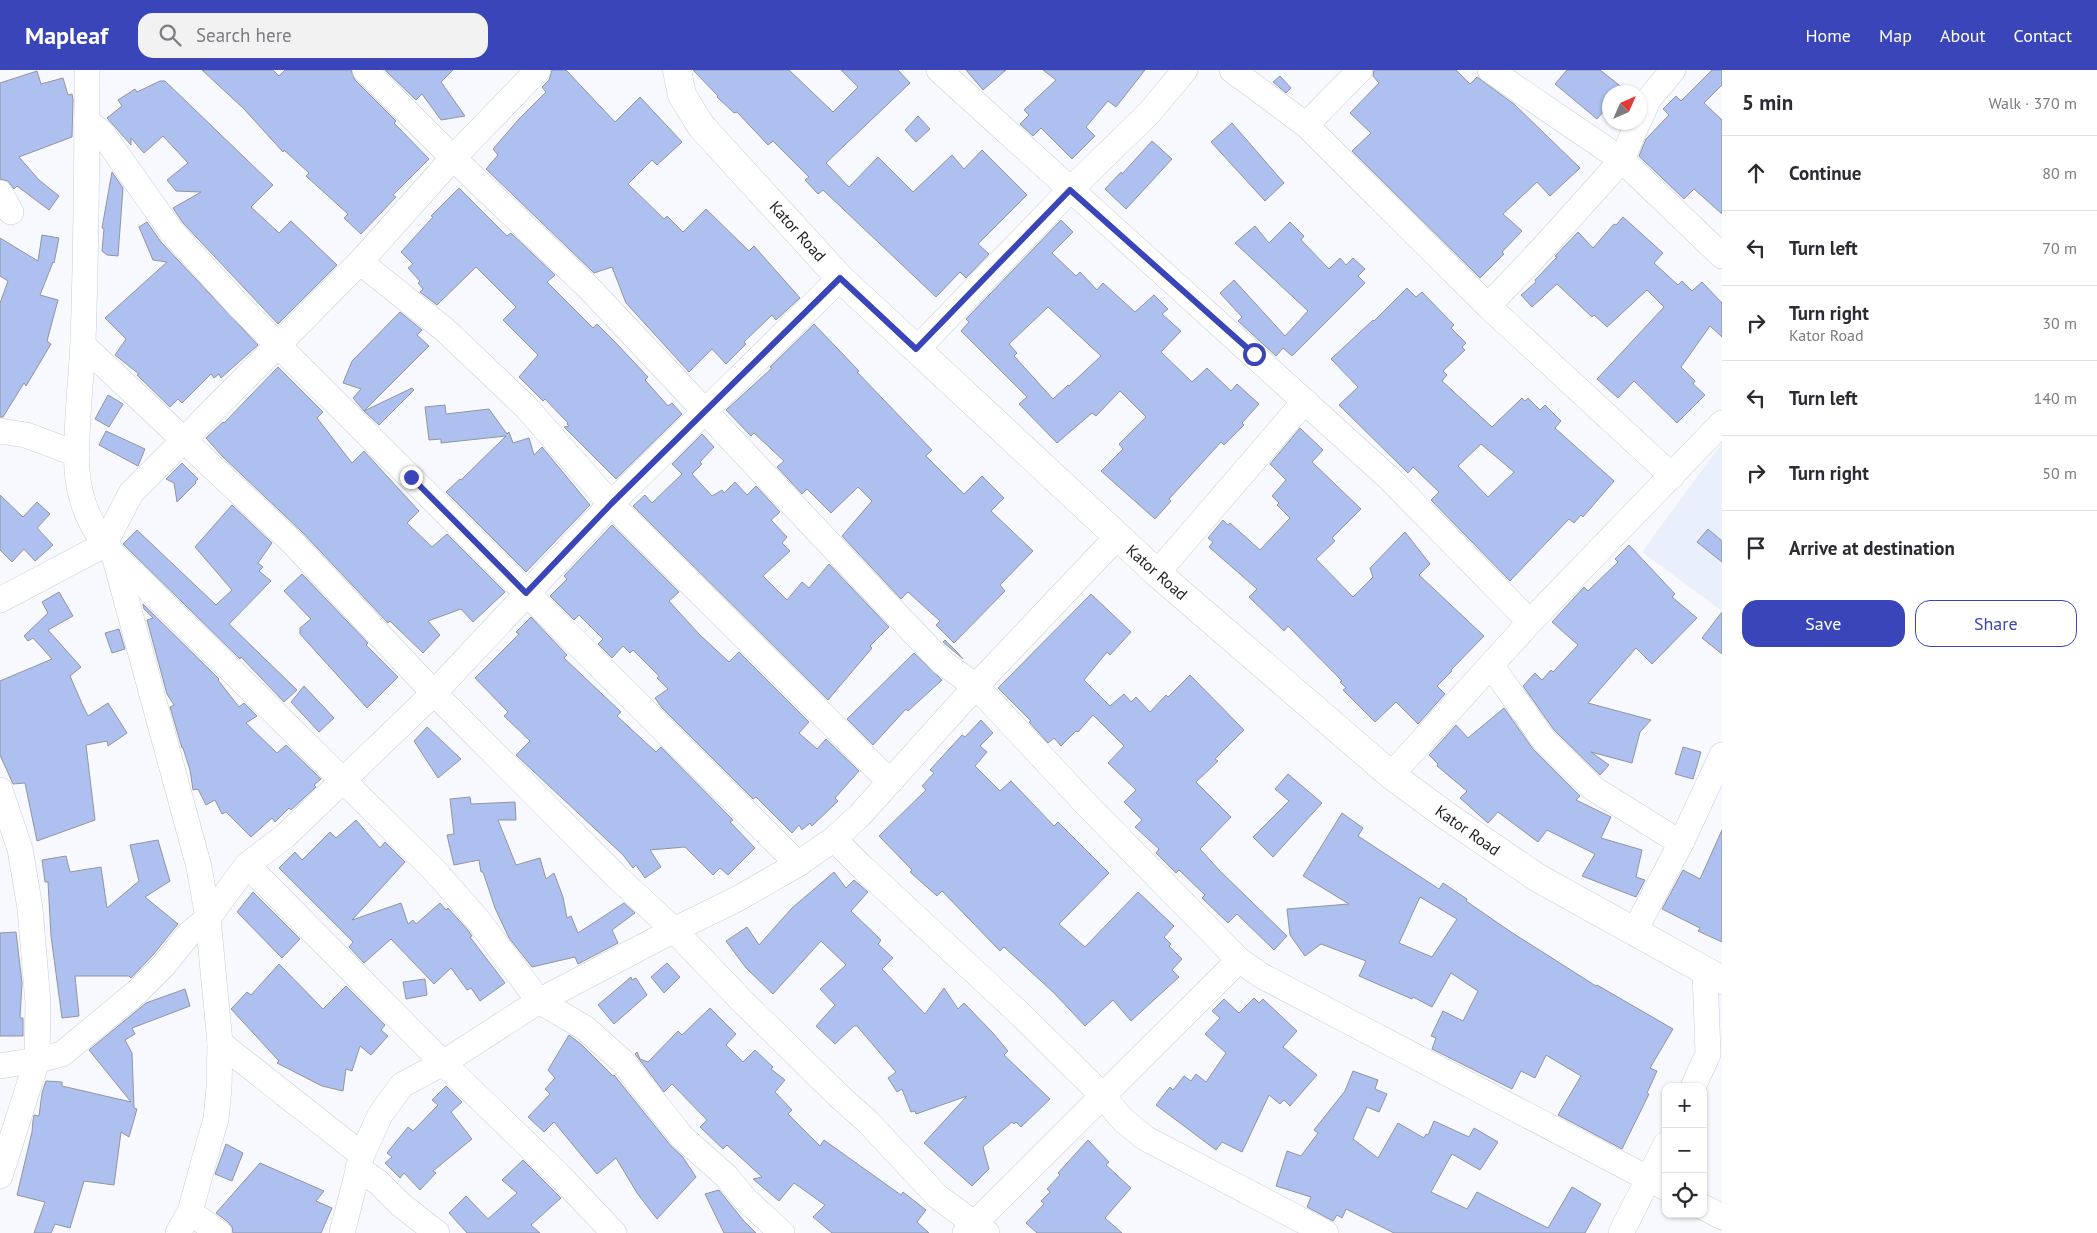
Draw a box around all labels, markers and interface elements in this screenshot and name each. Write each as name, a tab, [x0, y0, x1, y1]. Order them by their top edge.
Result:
search box	[138, 13, 488, 58]
text: Mapleaf	[25, 20, 108, 51]
icon: search	[156, 21, 184, 49]
text: Search here	[196, 23, 292, 47]
text: Home	[1805, 24, 1851, 47]
text: Map	[1879, 24, 1912, 47]
text: About	[1940, 24, 1986, 47]
text: Contact	[2014, 24, 2072, 47]
north arrow	[1602, 85, 1647, 130]
text: 5 min	[1742, 89, 1793, 116]
text: Walk · 370 m	[1988, 93, 2077, 113]
icon: ahead	[1742, 159, 1770, 187]
text: Continue	[1789, 161, 1861, 185]
text: 80 m	[2042, 163, 2077, 183]
street label: Kator Road	[766, 197, 830, 265]
icon: left	[1742, 234, 1770, 262]
text: Turn left	[1789, 236, 1858, 260]
text: 70 m	[2042, 238, 2077, 258]
text: Turn right	[1789, 301, 1869, 325]
icon: right	[1742, 309, 1770, 337]
text: 30 m	[2042, 313, 2077, 333]
text: Kator Road	[1789, 325, 1864, 345]
route start	[1243, 343, 1266, 366]
icon: left	[1742, 384, 1770, 412]
text: Turn left	[1789, 386, 1858, 410]
text: 140 m	[2034, 388, 2077, 408]
icon: right	[1742, 459, 1770, 487]
text: Turn right	[1789, 461, 1869, 485]
text: 50 m	[2042, 463, 2077, 483]
route end	[400, 466, 423, 489]
icon: arrive	[1742, 534, 1770, 562]
text: Arrive at destination	[1789, 536, 1955, 560]
street label: Kator Road	[1122, 540, 1192, 604]
button: Save	[1742, 600, 1905, 647]
button: Share	[1915, 600, 2077, 647]
street label: Kator Road	[1432, 800, 1504, 860]
map controls	[1662, 1083, 1707, 1218]
button: +	[1662, 1083, 1707, 1128]
button: −	[1662, 1128, 1707, 1173]
button: locate	[1662, 1173, 1707, 1218]

